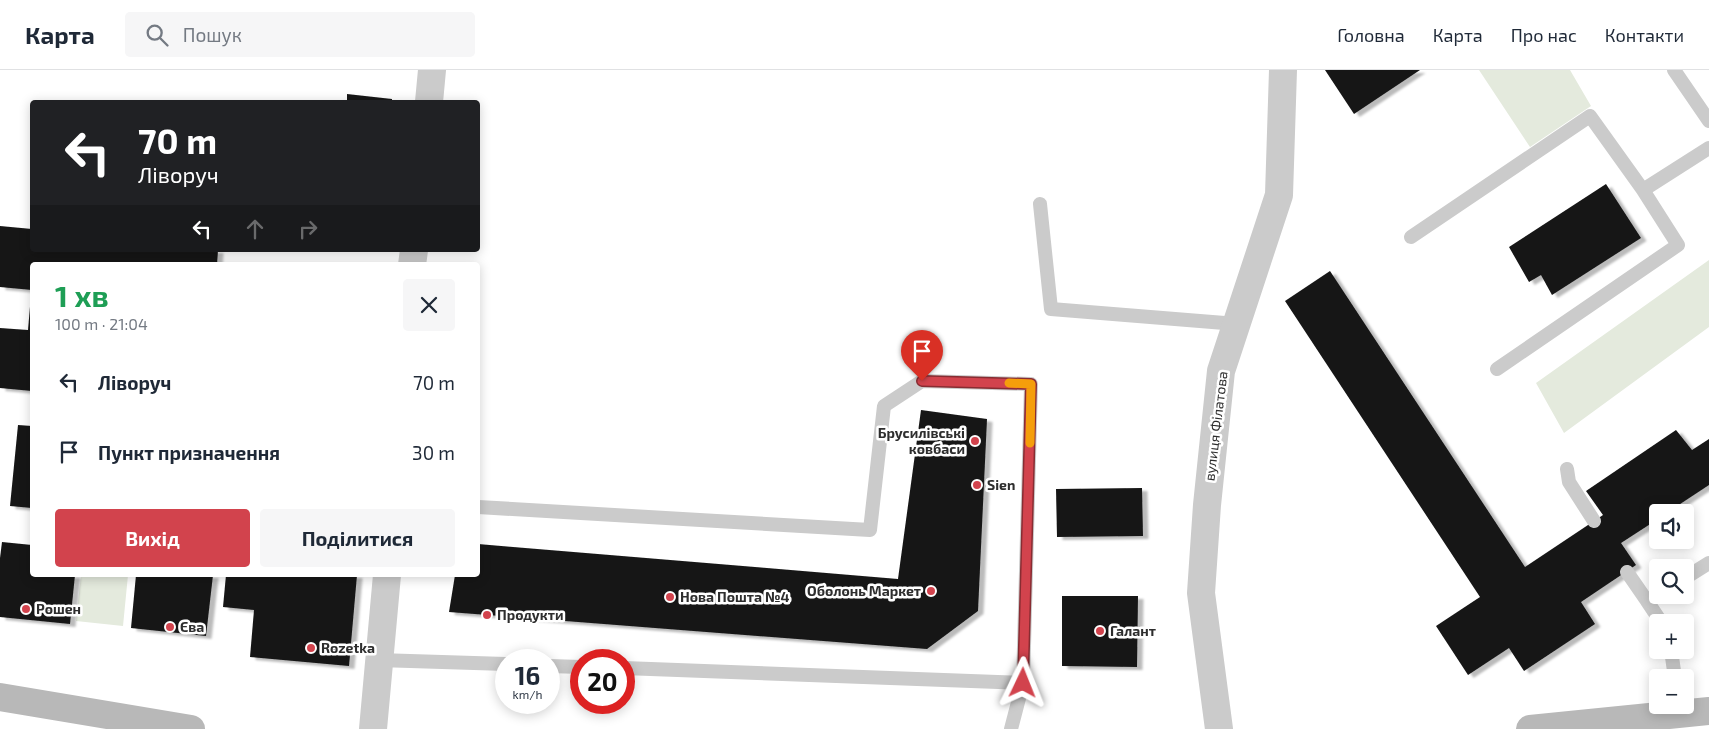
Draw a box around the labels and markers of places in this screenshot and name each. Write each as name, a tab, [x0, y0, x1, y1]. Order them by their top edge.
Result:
pin	[901, 330, 943, 381]
place label: Брусилівські ковбаси	[878, 424, 965, 457]
marker: Брусилівські ковбаси	[969, 435, 981, 447]
place label: Sien	[987, 476, 1015, 493]
marker: Sien	[971, 479, 983, 491]
place label: Оболонь Маркет	[807, 582, 921, 599]
marker: Оболонь Маркет	[925, 585, 937, 597]
place label: Нова Пошта №4	[680, 588, 790, 605]
marker: Нова Пошта №4	[664, 591, 676, 603]
place label: Рошен	[36, 600, 81, 617]
marker: Рошен	[20, 603, 32, 615]
place label: Продукти	[497, 606, 563, 623]
marker: Продукти	[481, 609, 493, 621]
place label: Єва	[180, 618, 204, 635]
marker: Єва	[164, 621, 176, 633]
place label: Галант	[1110, 622, 1156, 639]
marker: Галант	[1094, 625, 1106, 637]
place label: Rozetka	[321, 639, 375, 656]
marker: Rozetka	[305, 642, 317, 654]

